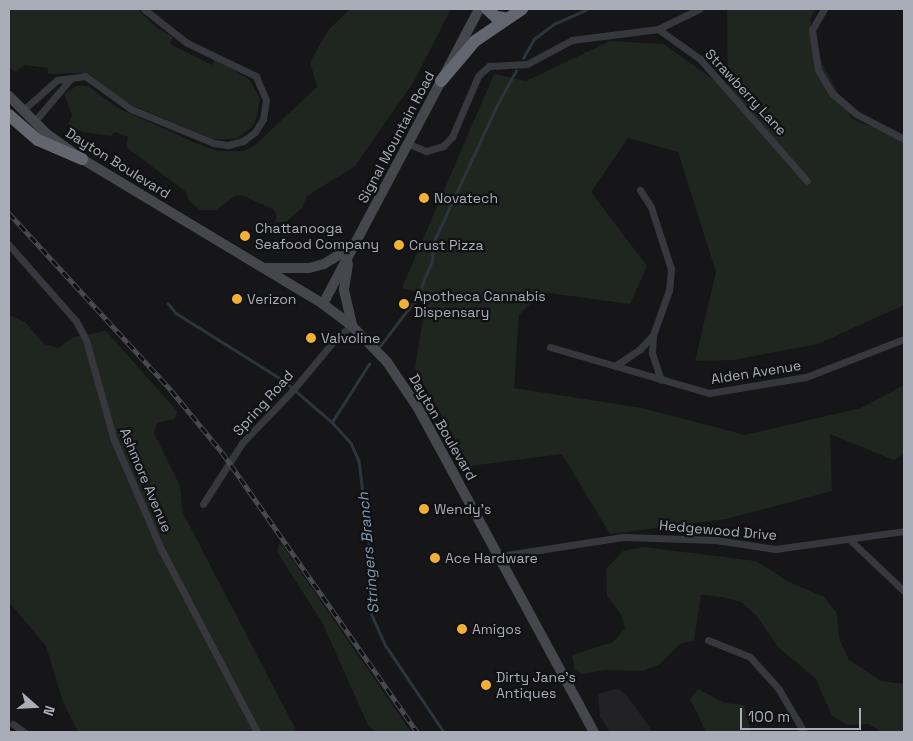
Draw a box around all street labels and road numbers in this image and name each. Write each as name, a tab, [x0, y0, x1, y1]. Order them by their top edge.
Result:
street label: Strawberry Lane	[702, 45, 790, 139]
street label: Signal Mountain Road	[354, 68, 438, 206]
street label: Dayton Boulevard	[63, 124, 173, 202]
street label: Alden Avenue	[710, 357, 802, 387]
street label: Spring Road	[229, 367, 297, 439]
street label: Dayton Boulevard	[406, 371, 480, 483]
street label: Ashmore Avenue	[116, 425, 176, 535]
street label: Hedgewood Drive	[658, 516, 778, 544]

